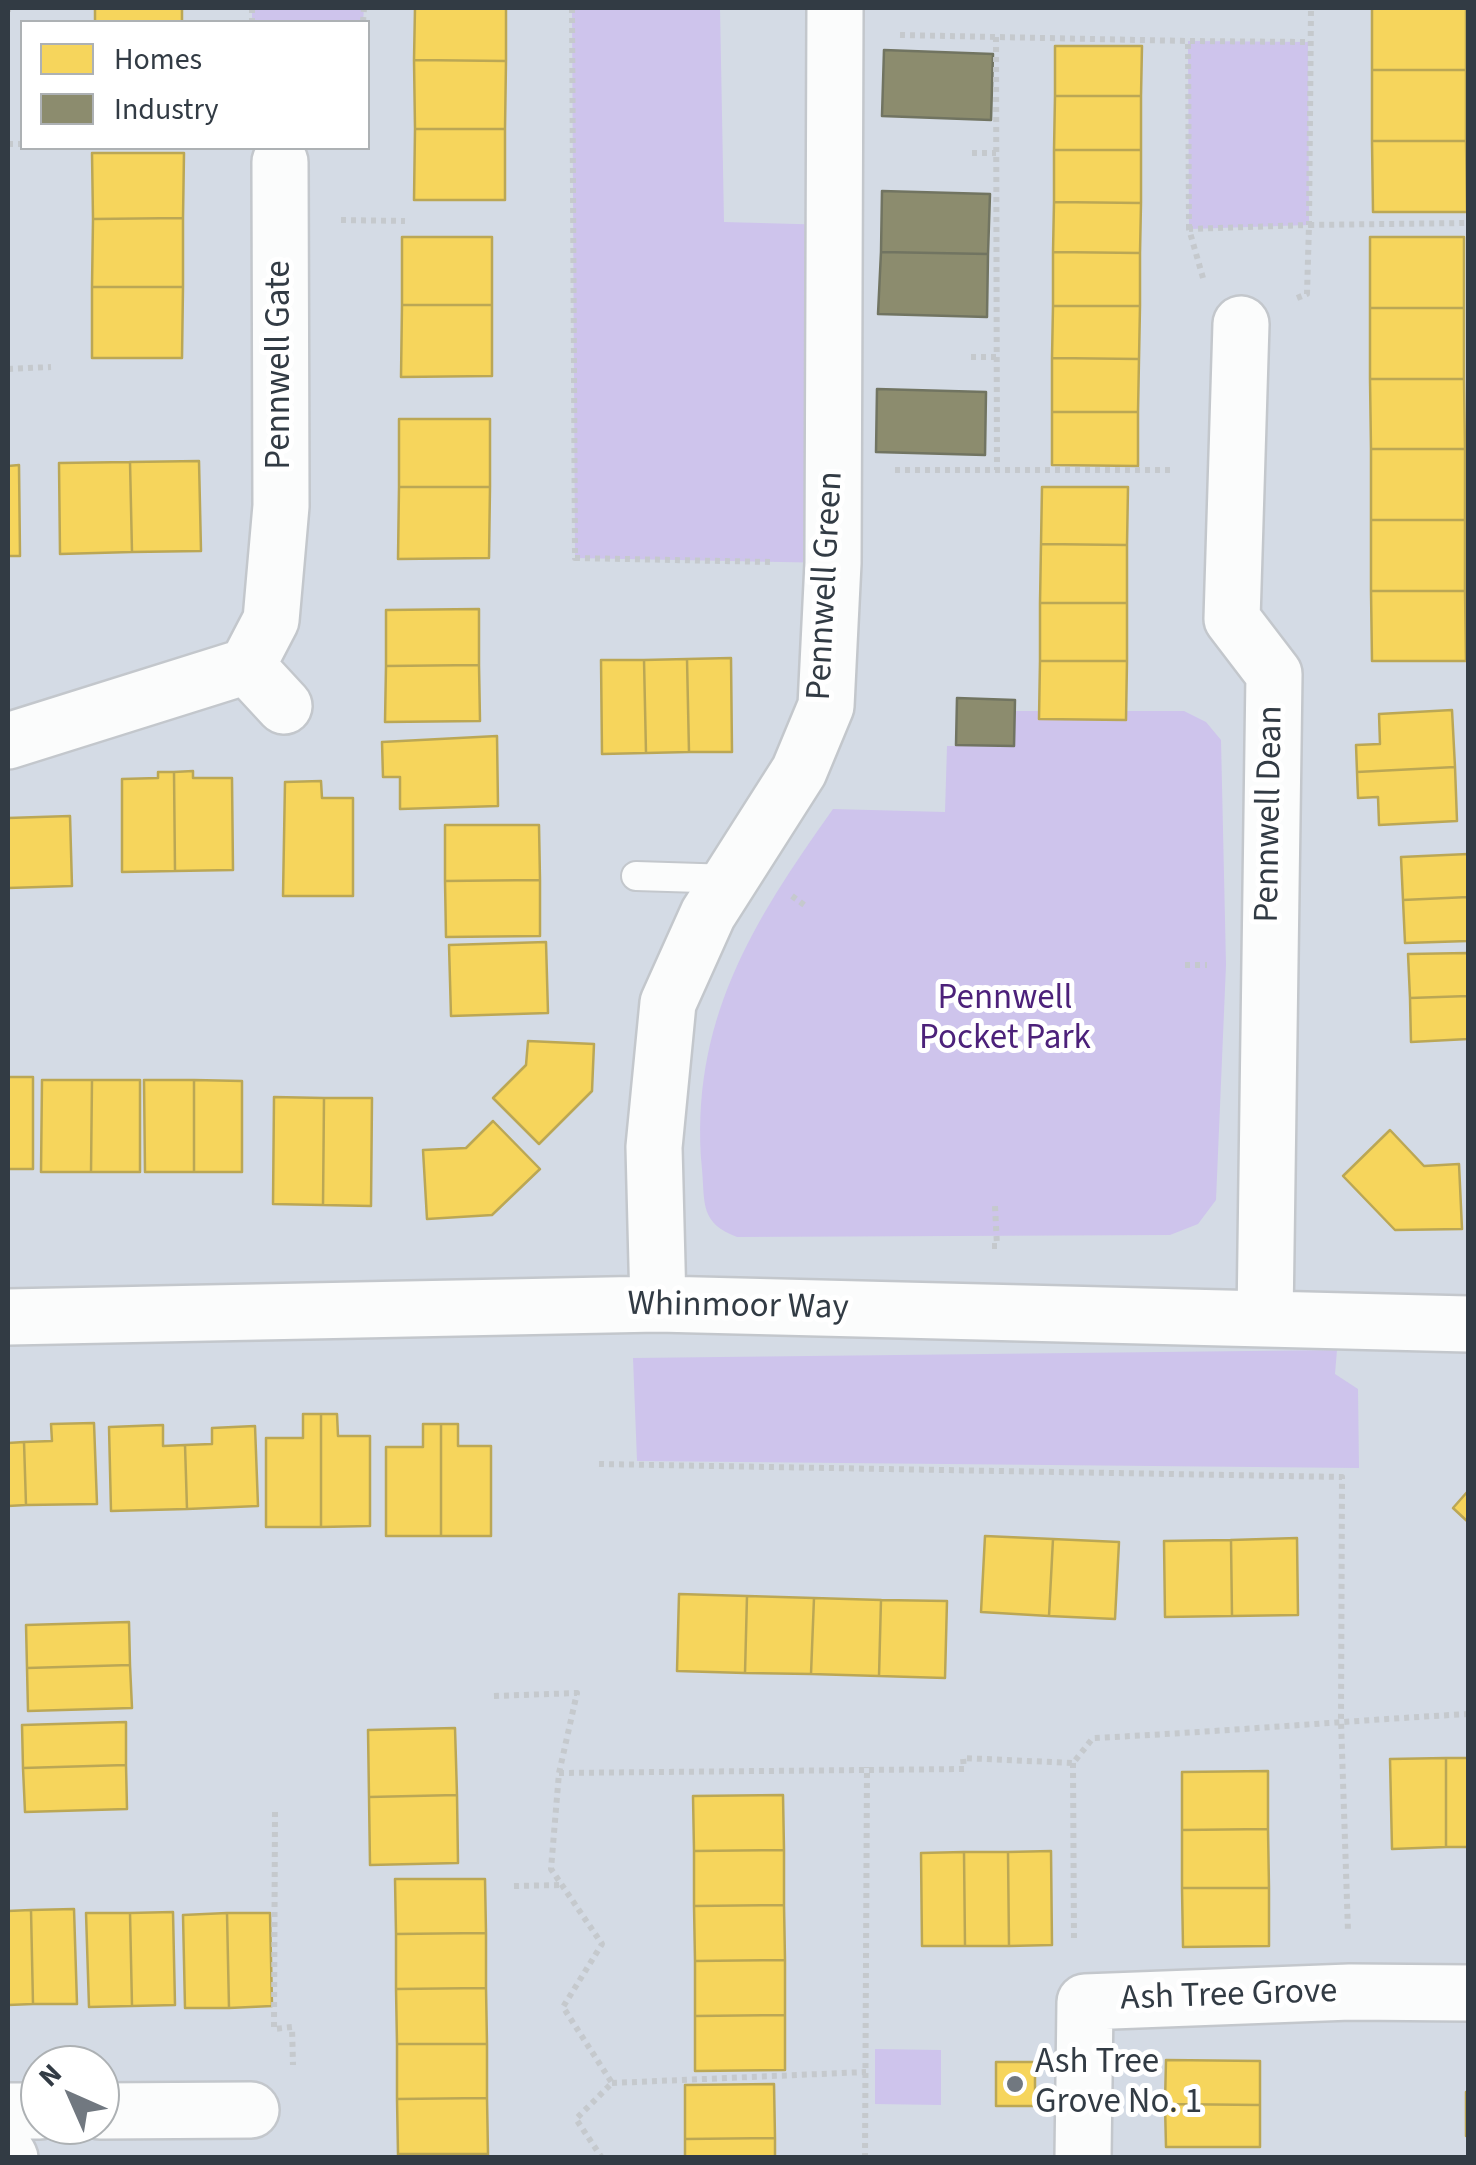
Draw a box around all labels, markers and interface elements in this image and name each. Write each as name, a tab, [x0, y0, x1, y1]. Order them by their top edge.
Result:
legend	[20, 20, 370, 150]
text: Homes	[114, 38, 202, 81]
text: Industry	[114, 88, 219, 131]
street label: Pennwell Gate	[260, 260, 302, 470]
street label: Pennwell Green	[800, 470, 854, 702]
street label: Pennwell Dean	[1248, 705, 1294, 923]
park label: Pennwell Pocket Park	[919, 979, 1091, 1061]
street label: Whinmoor Way	[627, 1285, 849, 1331]
street label: Ash Tree Grove	[1120, 1972, 1338, 2022]
place label: Ash Tree Grove No. 1	[1035, 2043, 1202, 2125]
north arrow	[20, 2045, 120, 2145]
text: N	[29, 2054, 71, 2096]
marker: Ash Tree Grove No. 1	[1004, 2073, 1026, 2095]

